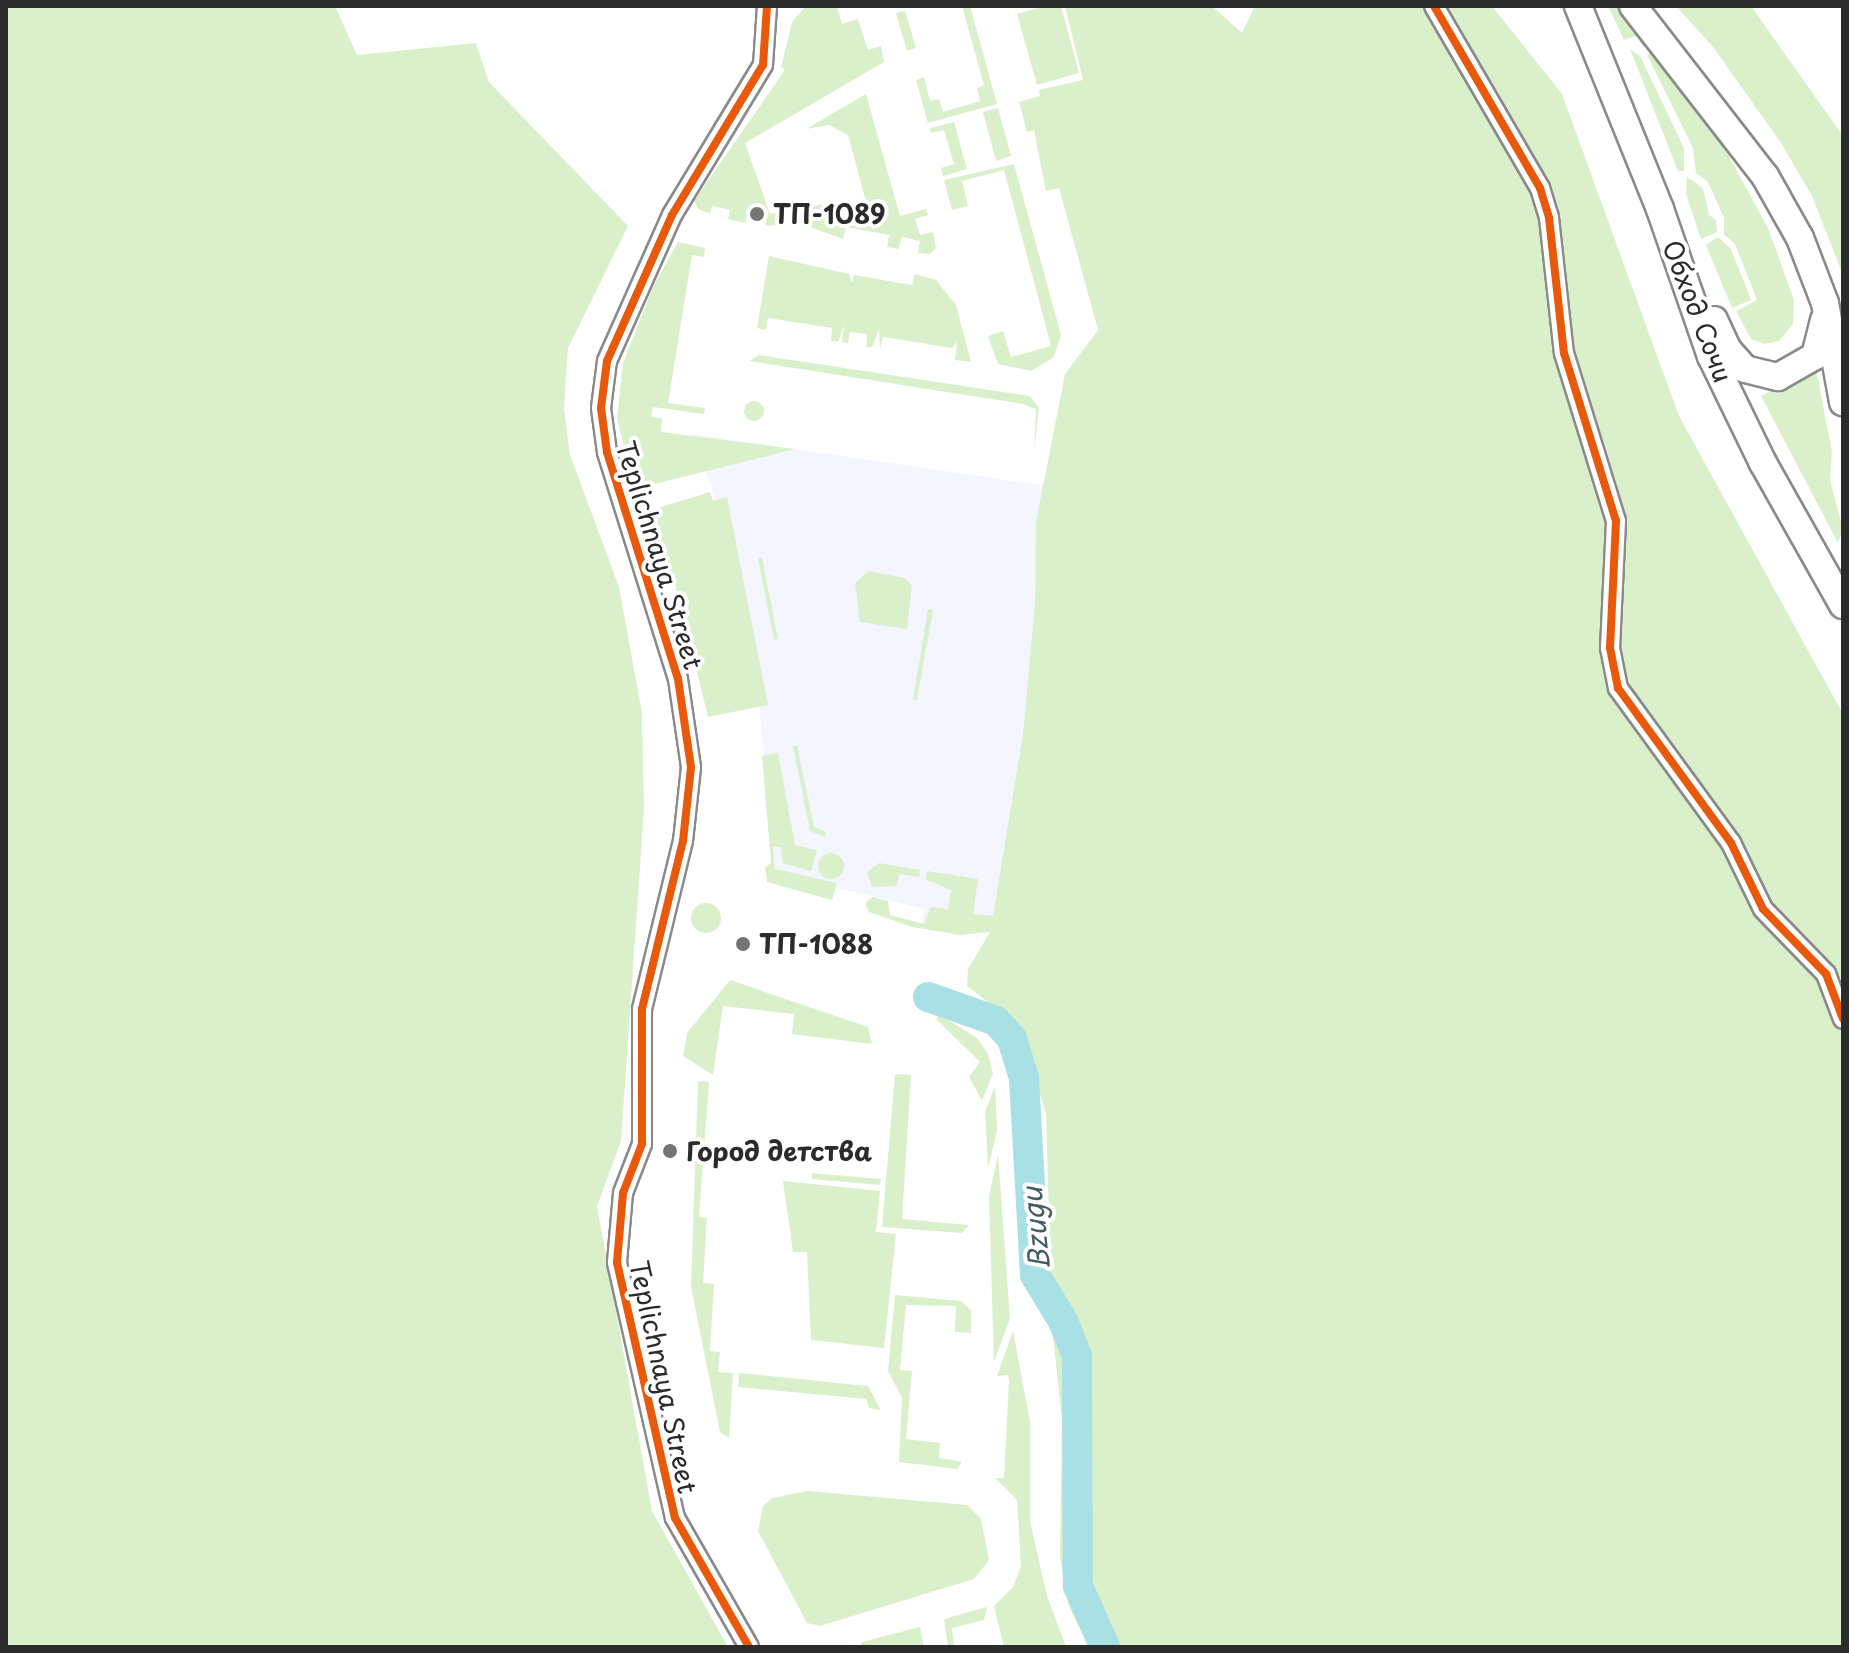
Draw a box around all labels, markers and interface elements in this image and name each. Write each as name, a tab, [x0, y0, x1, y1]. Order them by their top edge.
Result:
place label: ТП-1089	[773, 198, 886, 230]
marker: ТП-1089	[748, 205, 766, 223]
street label: Обход Сочи	[1657, 236, 1739, 386]
street label: Teplichnaya Street	[610, 437, 710, 673]
place label: ТП-1088	[759, 928, 873, 960]
marker: ТП-1088	[734, 935, 752, 953]
place label: Город детства	[686, 1135, 873, 1167]
marker: Город детства	[661, 1142, 679, 1160]
water label: Bzugu	[1014, 1186, 1056, 1272]
street label: Teplichnaya Street	[624, 1257, 704, 1497]

